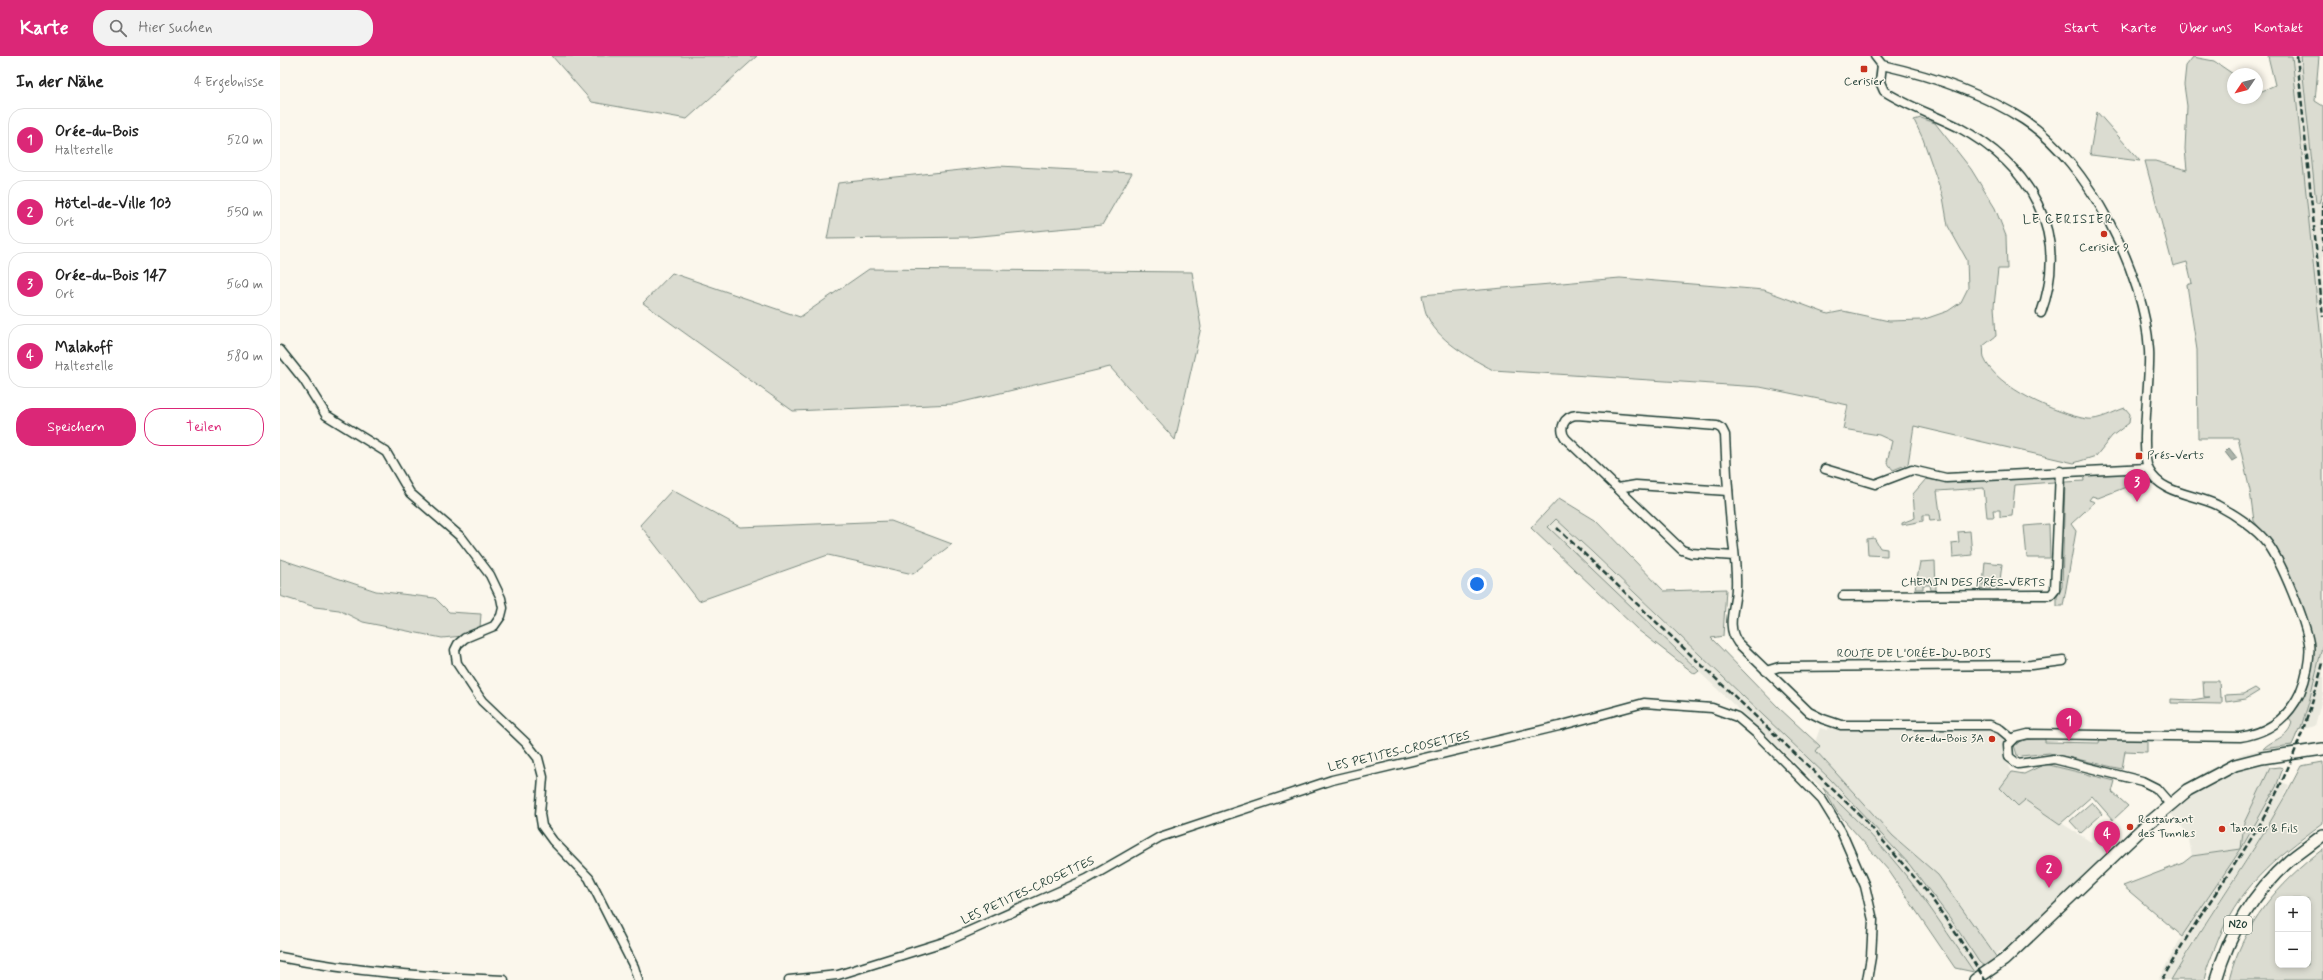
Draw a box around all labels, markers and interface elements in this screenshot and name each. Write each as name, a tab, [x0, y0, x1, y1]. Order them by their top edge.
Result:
search box	[93, 10, 373, 46]
text: Karte	[20, 16, 69, 41]
icon: search	[107, 17, 129, 39]
text: Hier suchen	[139, 18, 213, 38]
text: Start	[2064, 19, 2099, 37]
text: Karte	[2121, 19, 2156, 37]
text: Über uns	[2178, 19, 2232, 37]
text: Kontakt	[2254, 19, 2303, 37]
marker: Cerisier	[1859, 64, 1869, 74]
north arrow	[2227, 68, 2263, 104]
text: In der Nähe	[16, 71, 104, 93]
text: 4 Ergebnisse	[194, 74, 264, 91]
place label: Cerisier	[1844, 74, 1884, 90]
text: Orée-du-Bois	[55, 122, 139, 142]
text: 1	[27, 132, 33, 149]
text: 520 m	[227, 132, 263, 149]
text: Haltestelle	[55, 142, 113, 159]
text: Hôtel-de-Ville 103	[55, 194, 171, 214]
text: 2	[27, 204, 33, 221]
text: 550 m	[227, 204, 263, 221]
district label: LE CERISIER	[2023, 211, 2113, 228]
text: Ort	[55, 214, 74, 231]
marker: Cerisier 9	[2099, 229, 2109, 239]
place label: Cerisier 9	[2079, 240, 2129, 256]
text: Orée-du-Bois 147	[55, 266, 167, 286]
text: 3	[27, 276, 33, 293]
text: 560 m	[226, 276, 263, 293]
text: Ort	[55, 286, 74, 303]
text: Malakoff	[55, 338, 113, 358]
text: 4	[26, 348, 34, 365]
text: 580 m	[226, 348, 263, 365]
text: Haltestelle	[55, 358, 113, 375]
button: Speichern	[16, 408, 136, 446]
button: Teilen	[144, 408, 264, 446]
place label: Prés-Verts	[2147, 448, 2204, 464]
marker: Prés-Verts	[2134, 451, 2144, 461]
pin: 3	[2124, 469, 2150, 502]
your location	[1467, 574, 1487, 594]
street label: CHEMIN DES PRÉS-VERTS	[1901, 575, 2045, 591]
street label: ROUTE DE L'ORÉE-DU-BOIS	[1837, 646, 1991, 662]
pin: 1	[2056, 708, 2082, 741]
street label: LES PETITES-CROSETTES	[1327, 728, 1472, 776]
place label: Orée-du-Bois 3A	[1901, 731, 1984, 747]
marker: Orée-du-Bois 3A	[1987, 734, 1997, 744]
place label: Restaurant des Tunnles	[2138, 812, 2196, 842]
pin: 4	[2094, 821, 2120, 854]
place label: Tanner & Fils	[2230, 821, 2298, 837]
marker: Restaurant des Tunnles	[2125, 822, 2135, 832]
marker: Tanner & Fils	[2217, 824, 2227, 834]
street label: LES PETITES-CROSETTES	[959, 853, 1097, 929]
pin: 2	[2036, 855, 2062, 888]
map controls	[2275, 896, 2311, 968]
button: +	[2275, 896, 2311, 932]
road number: N20	[2224, 916, 2252, 934]
button: −	[2275, 932, 2311, 968]

